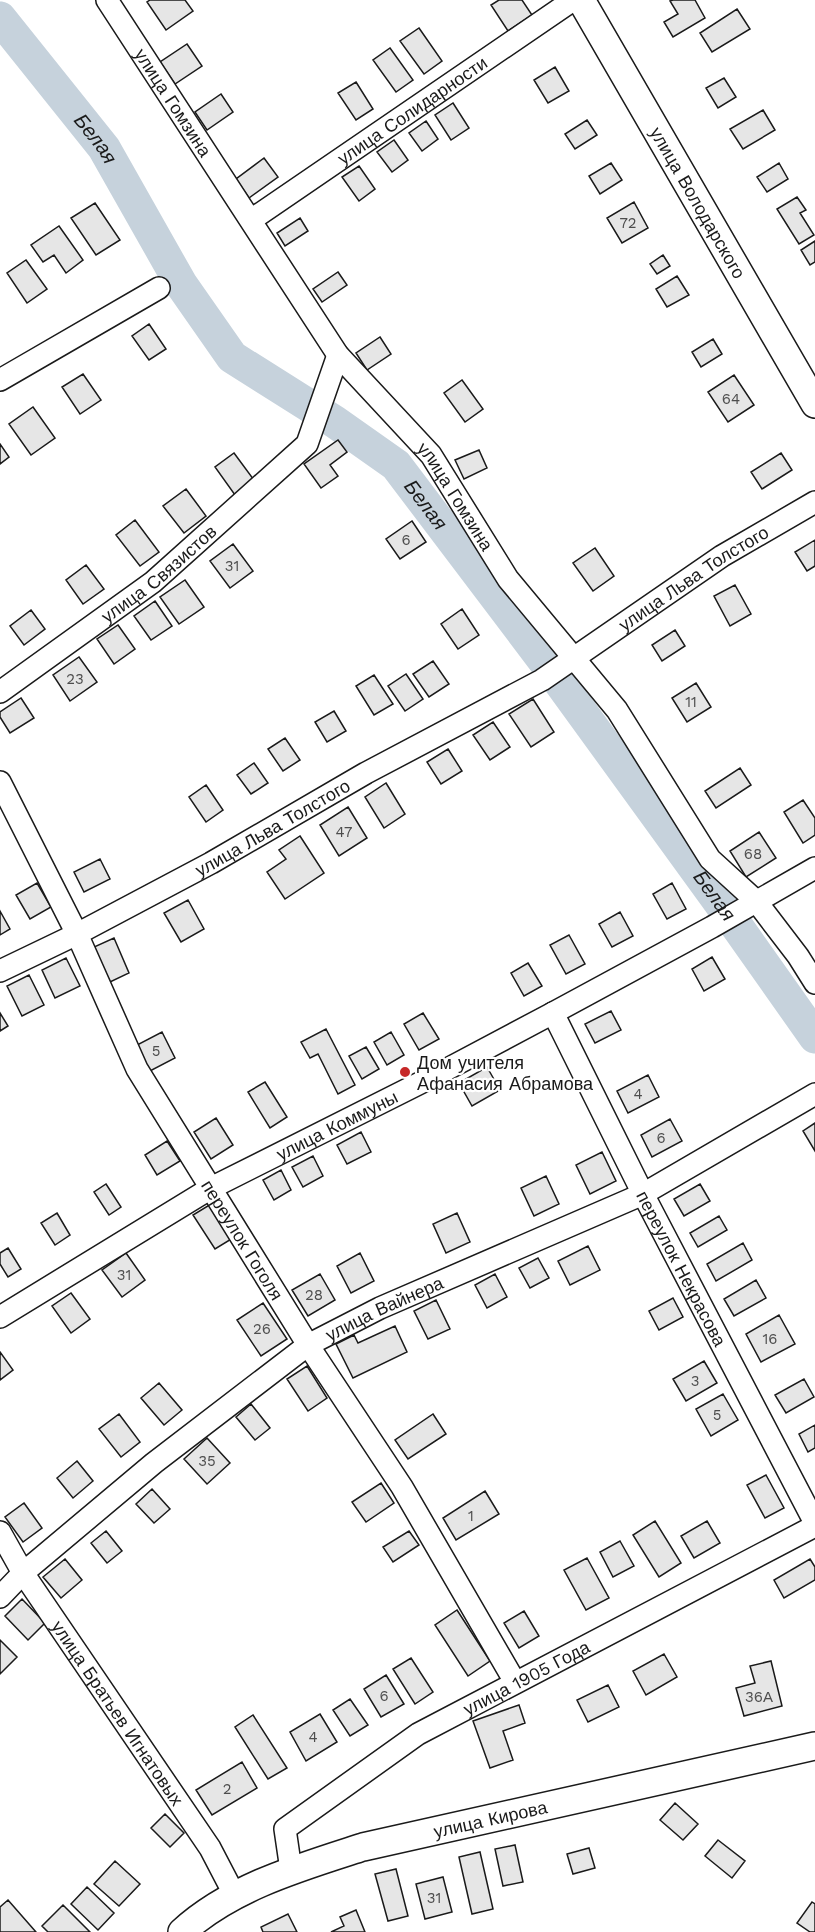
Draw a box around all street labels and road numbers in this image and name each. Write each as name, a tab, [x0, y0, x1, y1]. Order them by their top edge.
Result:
street label: улица Гомзина	[131, 44, 217, 161]
street label: улица Солидарности	[333, 51, 491, 169]
street label: улица Володарского	[646, 123, 750, 282]
street label: улица Гомзина	[413, 437, 499, 555]
street label: улица Связистов	[97, 520, 220, 627]
street label: улица Льва Толстого	[614, 521, 772, 635]
street label: улица Льва Толстого	[191, 774, 353, 880]
street label: улица Коммуны	[273, 1086, 401, 1164]
street label: переулок Гоголя	[198, 1176, 288, 1304]
street label: переулок Некрасова	[633, 1187, 732, 1350]
street label: улица Вайнера	[322, 1271, 447, 1345]
street label: улица Братьев Игнатовых	[48, 1616, 188, 1809]
street label: улица 1905 Года	[459, 1635, 594, 1719]
street label: улица Кирова	[432, 1795, 550, 1841]

